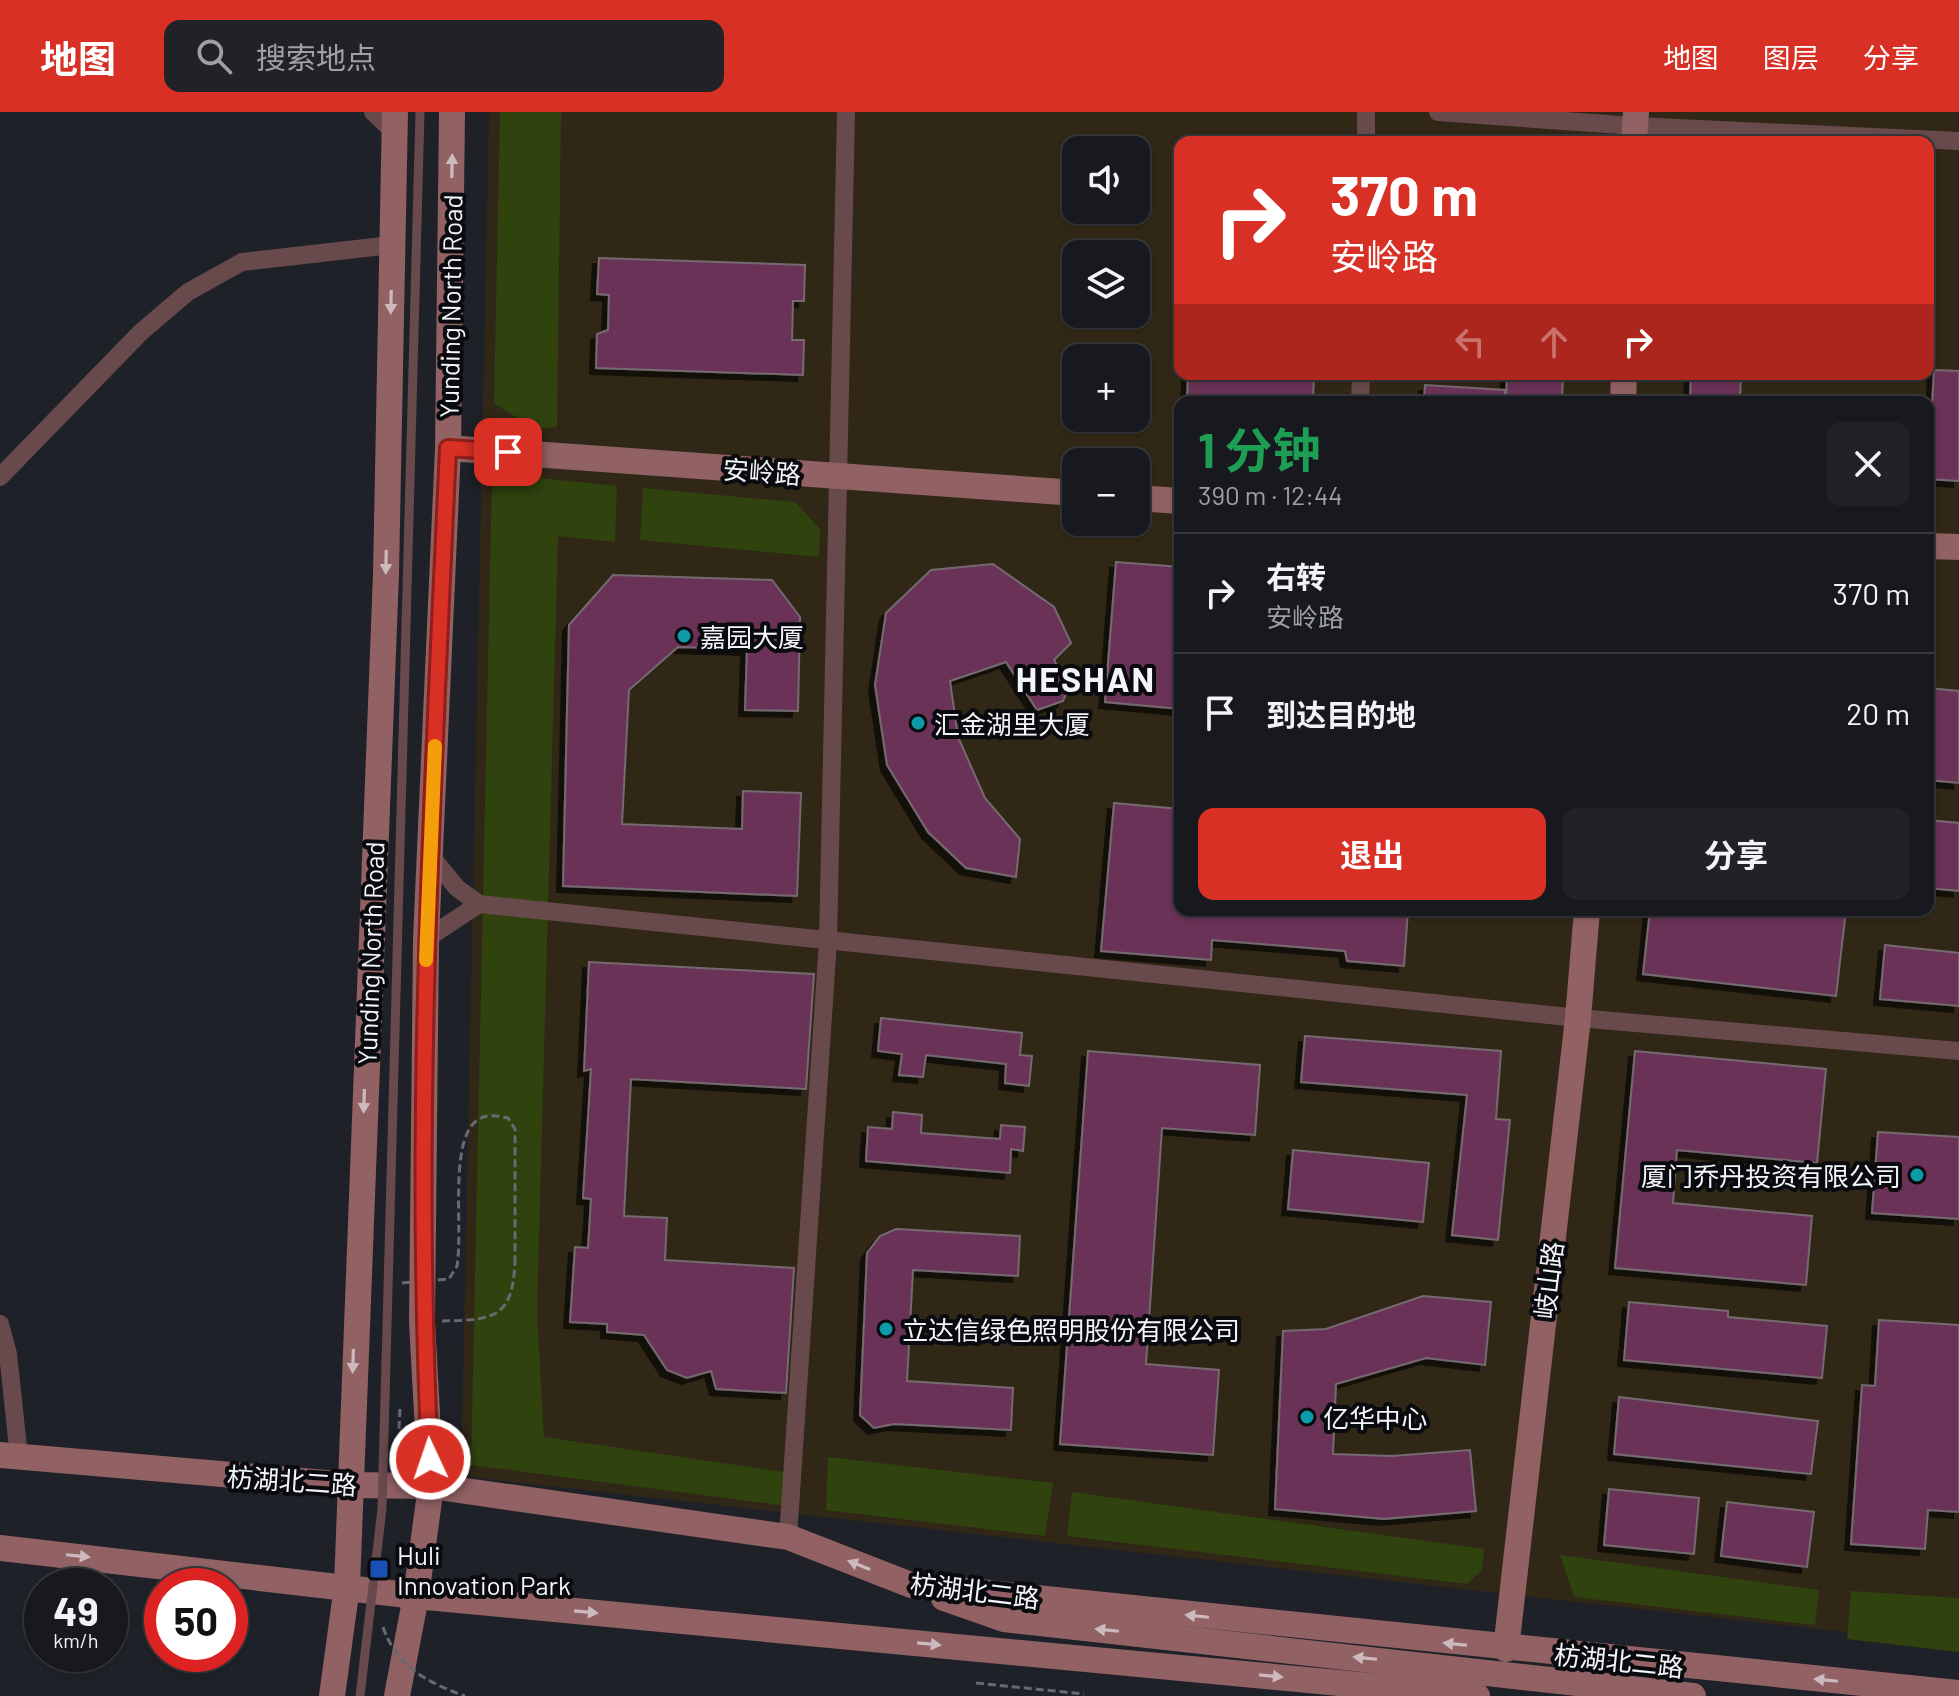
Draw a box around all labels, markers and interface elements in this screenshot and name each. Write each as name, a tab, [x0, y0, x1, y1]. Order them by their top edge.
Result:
search box	[164, 20, 724, 92]
icon: search	[192, 34, 236, 78]
text: 地图	[40, 35, 116, 81]
text: 搜索地点	[256, 39, 376, 75]
text: 地图	[1663, 40, 1719, 74]
text: 图层	[1763, 40, 1819, 74]
text: 分享	[1863, 40, 1919, 74]
map controls	[1062, 136, 1150, 536]
button: sound	[1062, 136, 1150, 224]
one-way arrow	[446, 153, 458, 178]
text: 370 m	[1330, 160, 1478, 227]
icon: right	[1198, 168, 1302, 272]
street label: Yunding North Road	[433, 194, 467, 418]
text: 安岭路	[1330, 234, 1438, 277]
button: layers	[1062, 240, 1150, 328]
one-way arrow	[385, 290, 398, 315]
icon: left	[1448, 320, 1492, 364]
icon: ahead	[1532, 320, 1576, 364]
icon: right	[1616, 320, 1660, 364]
button: +	[1062, 344, 1150, 432]
pin	[474, 418, 542, 486]
text: 1 分钟	[1198, 420, 1321, 478]
button: close	[1826, 422, 1910, 506]
icon: arrive	[486, 430, 530, 474]
button: −	[1062, 448, 1150, 536]
street label: 安岭路	[722, 453, 802, 489]
text: 390 m · 12:44	[1198, 479, 1343, 510]
one-way arrow	[380, 550, 393, 575]
text: 右转	[1266, 558, 1326, 594]
icon: right	[1198, 571, 1242, 615]
text: 370 m	[1833, 575, 1910, 611]
text: 安岭路	[1266, 601, 1344, 632]
place label: 嘉园大厦	[700, 621, 804, 652]
marker: 嘉园大厦	[675, 627, 693, 645]
district label: HESHAN	[1016, 658, 1156, 699]
icon: arrive	[1198, 691, 1242, 735]
text: 20 m	[1846, 695, 1910, 731]
text: 到达目的地	[1266, 696, 1416, 732]
place label: 汇金湖里大厦	[934, 708, 1090, 739]
marker: 汇金湖里大厦	[909, 714, 927, 732]
button: 退出	[1198, 808, 1546, 900]
button: 分享	[1562, 808, 1910, 900]
street label: Yunding North Road	[351, 841, 389, 1065]
one-way arrow	[357, 1089, 370, 1114]
place label: 厦门乔丹投资有限公司	[1641, 1160, 1901, 1191]
marker: 厦门乔丹投资有限公司	[1908, 1166, 1926, 1184]
street label: 岐山路	[1528, 1239, 1568, 1321]
place label: 立达信绿色照明股份有限公司	[902, 1314, 1240, 1345]
marker: 立达信绿色照明股份有限公司	[877, 1320, 895, 1338]
one-way arrow	[347, 1349, 360, 1374]
place label: 亿华中心	[1323, 1402, 1427, 1433]
marker: 亿华中心	[1298, 1408, 1316, 1426]
position arrow	[388, 1417, 472, 1501]
street label: 枋湖北二路	[226, 1460, 358, 1500]
place label: Huli Innovation Park	[397, 1539, 571, 1600]
one-way arrow	[65, 1550, 90, 1563]
marker: Huli Innovation Park	[368, 1558, 390, 1580]
one-way arrow	[846, 1558, 870, 1571]
street label: 枋湖北二路	[909, 1567, 1041, 1613]
speed limit sign: 50	[144, 1568, 248, 1672]
text: 49	[53, 1586, 99, 1634]
one-way arrow	[574, 1605, 599, 1618]
one-way arrow	[1184, 1609, 1209, 1622]
one-way arrow	[1094, 1623, 1119, 1636]
text: km/h	[53, 1628, 99, 1652]
one-way arrow	[1443, 1637, 1468, 1650]
one-way arrow	[917, 1638, 942, 1651]
street label: 枋湖北二路	[1553, 1638, 1685, 1682]
one-way arrow	[1352, 1652, 1377, 1665]
one-way arrow	[1259, 1670, 1284, 1683]
one-way arrow	[1813, 1674, 1838, 1687]

